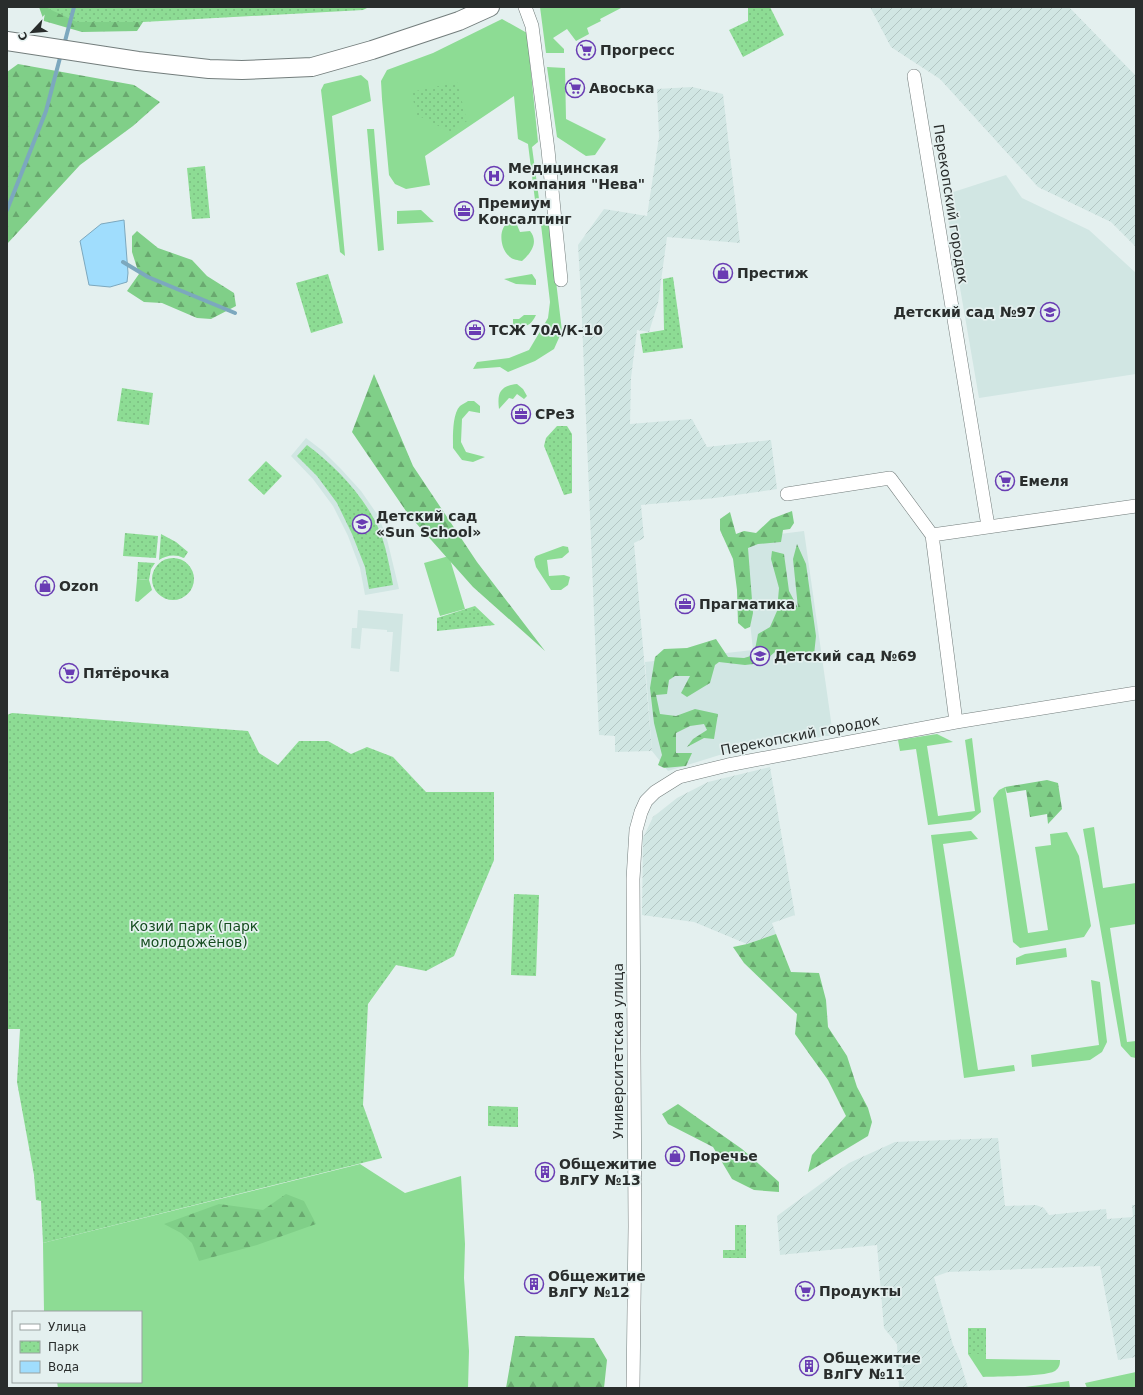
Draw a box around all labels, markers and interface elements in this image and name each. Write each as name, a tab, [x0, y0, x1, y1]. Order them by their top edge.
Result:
north arrow	[12, 12, 52, 52]
text: С	[16, 30, 31, 43]
supermarket icon: Прогресс	[575, 39, 597, 61]
place label: Прогресс	[600, 42, 675, 58]
supermarket icon: Авоська	[564, 77, 586, 99]
place label: Авоська	[589, 80, 654, 96]
street label: Перекопский городок	[930, 123, 972, 285]
place label: Медицинская компания "Нева"	[508, 160, 645, 192]
hospital icon: Медицинская компания "Нева"	[483, 165, 505, 187]
place label: Премиум Консалтинг	[478, 195, 572, 227]
office icon: Премиум Консалтинг	[453, 200, 475, 222]
shop icon: Престиж	[712, 262, 734, 284]
place label: Престиж	[737, 265, 808, 281]
school or university icon: Детский сад №97	[1039, 301, 1061, 323]
place label: Детский сад №97	[893, 304, 1036, 320]
office icon: ТСЖ 70А/К-10	[464, 319, 486, 341]
place label: ТСЖ 70А/К-10	[489, 322, 603, 338]
office icon: СРеЗ	[510, 403, 532, 425]
place label: СРеЗ	[535, 406, 575, 422]
supermarket icon: Емеля	[994, 470, 1016, 492]
place label: Емеля	[1019, 473, 1069, 489]
place label: Детский сад «Sun School»	[376, 508, 481, 540]
school or university icon: Детский сад «Sun School»	[351, 513, 373, 535]
shop icon: Ozon	[34, 575, 56, 597]
place label: Ozon	[59, 578, 99, 594]
office icon: Прагматика	[674, 593, 696, 615]
place label: Прагматика	[699, 596, 795, 612]
school or university icon: Детский сад №69	[749, 645, 771, 667]
place label: Детский сад №69	[774, 648, 917, 664]
supermarket icon: Пятёрочка	[58, 662, 80, 684]
place label: Пятёрочка	[83, 665, 170, 681]
street label: Перекопский городок	[719, 712, 881, 758]
park label: Козий парк (парк молодожёнов)	[130, 918, 258, 950]
street label: Университетская улица	[610, 963, 626, 1139]
shop icon: Поречье	[664, 1145, 686, 1167]
place label: Поречье	[689, 1148, 758, 1164]
place label: Общежитие ВлГУ №13	[559, 1156, 657, 1188]
building icon: Общежитие ВлГУ №13	[534, 1161, 556, 1183]
place label: Общежитие ВлГУ №12	[548, 1268, 646, 1300]
building icon: Общежитие ВлГУ №12	[523, 1273, 545, 1295]
supermarket icon: Продукты	[794, 1280, 816, 1302]
place label: Продукты	[819, 1283, 901, 1299]
legend	[12, 1311, 142, 1383]
text: Улица	[48, 1320, 86, 1334]
text: Парк	[48, 1340, 79, 1354]
place label: Общежитие ВлГУ №11	[823, 1350, 921, 1382]
building icon: Общежитие ВлГУ №11	[798, 1355, 820, 1377]
text: Вода	[48, 1360, 79, 1374]

